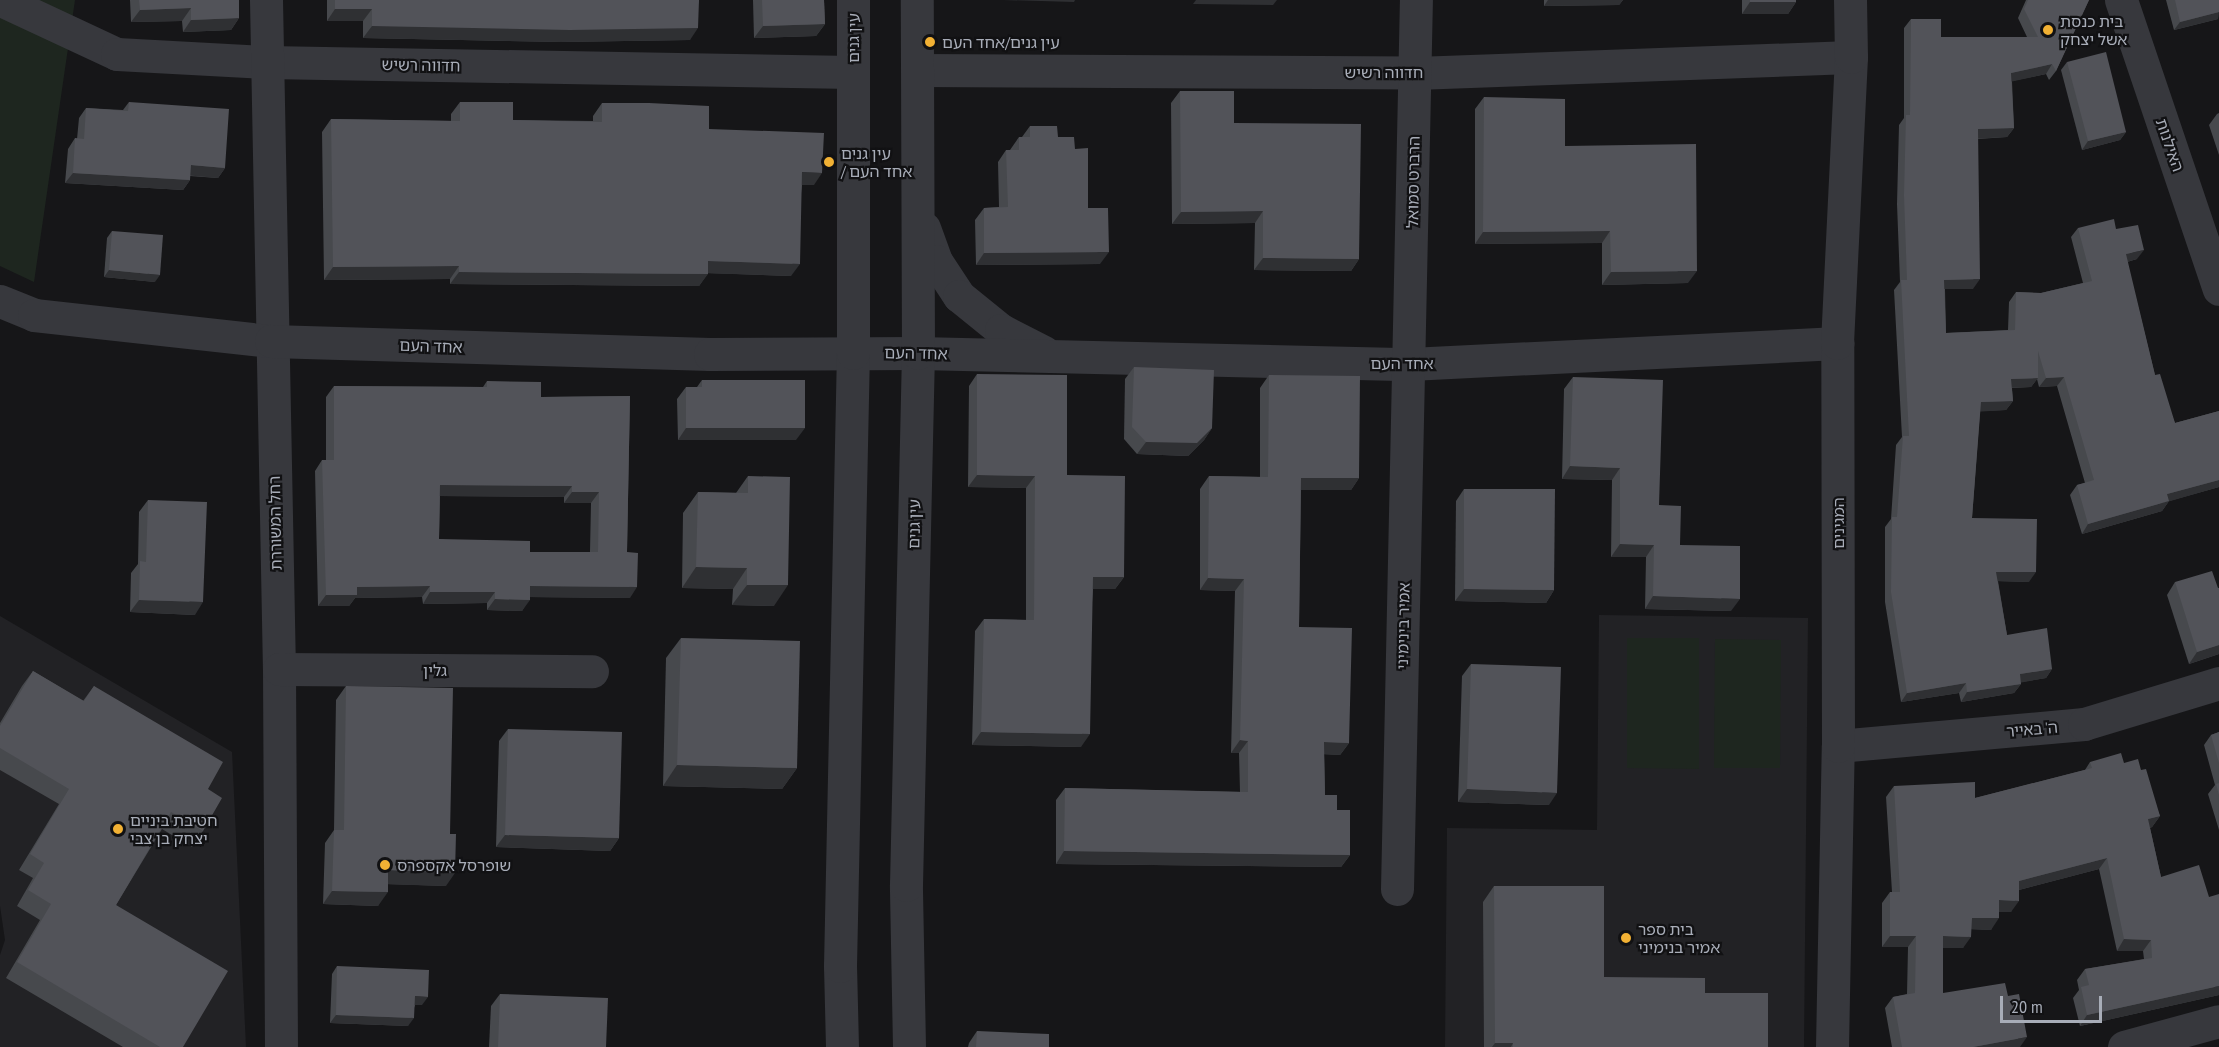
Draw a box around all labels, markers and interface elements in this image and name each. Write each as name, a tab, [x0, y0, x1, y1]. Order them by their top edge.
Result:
place label: בית כנסת אשל יצחק	[2060, 11, 2127, 49]
street label: עין גנים	[843, 13, 863, 63]
marker: בית כנסת אשל יצחק	[2041, 23, 2055, 37]
place label: עין גנים/אחד העם	[942, 32, 1060, 52]
marker: עין גנים/אחד העם	[923, 35, 937, 49]
street label: חדווה רשיש	[381, 55, 461, 75]
street label: חדווה רשיש	[1345, 62, 1423, 82]
street label: האילנות	[2152, 116, 2188, 174]
street label: הרברט סמואל	[1403, 136, 1423, 228]
place label: עין גנים / אחד העם	[841, 143, 912, 181]
marker: עין גנים / אחד העם	[822, 155, 836, 169]
street label: אחד העם	[399, 335, 463, 357]
street label: אחד העם	[884, 343, 948, 363]
street label: אחד העם	[1370, 353, 1434, 373]
street label: רחל המשוררת	[265, 476, 285, 570]
street label: המגינים	[1828, 497, 1848, 549]
street label: עין גנים	[904, 499, 924, 549]
street label: אמיר בינימיני	[1393, 582, 1413, 670]
street label: גלין	[423, 660, 447, 680]
street label: ה' באייר	[2005, 717, 2059, 741]
place label: חטיבת ביניים יצחק בן צבי	[130, 810, 218, 848]
marker: חטיבת ביניים יצחק בן צבי	[111, 822, 125, 836]
place label: שופרסל אקספרס	[397, 855, 511, 875]
marker: שופרסל אקספרס	[378, 858, 392, 872]
place label: בית ספר אמיר בנימיני	[1638, 919, 1720, 957]
marker: בית ספר אמיר בנימיני	[1619, 931, 1633, 945]
scale bar	[2003, 984, 2105, 1022]
text: 20 m	[2011, 995, 2043, 1018]

